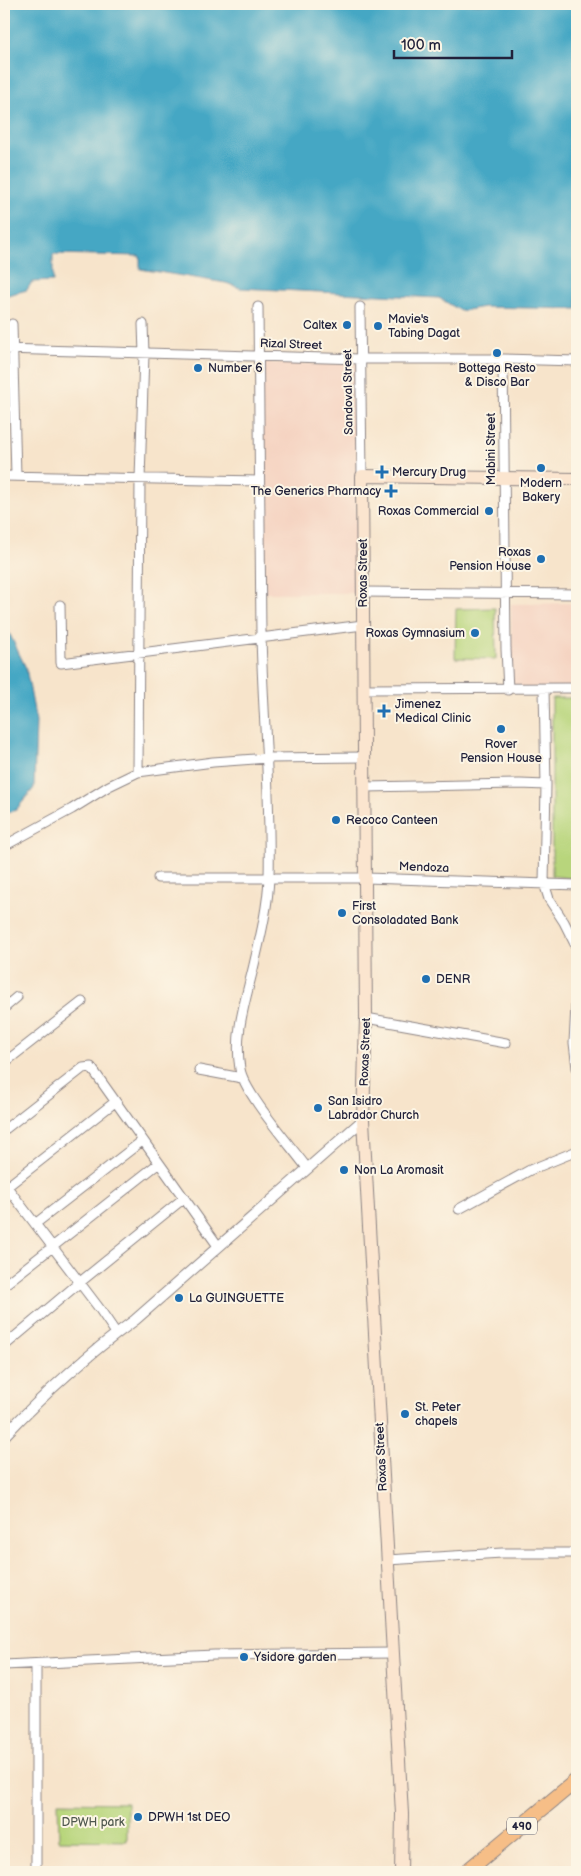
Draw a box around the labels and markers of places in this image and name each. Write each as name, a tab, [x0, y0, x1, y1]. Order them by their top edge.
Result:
place label: Mavie's Tabing Dagat	[388, 312, 460, 341]
place label: Caltex	[303, 318, 337, 333]
marker: Caltex	[341, 319, 353, 331]
marker: Mavie's Tabing Dagat	[372, 320, 384, 332]
marker: Bottega Resto & Disco Bar	[491, 347, 503, 359]
place label: Number 6	[208, 361, 263, 376]
place label: Bottega Resto & Disco Bar	[458, 361, 536, 390]
marker: Number 6	[192, 362, 204, 374]
marker: Modern Bakery	[535, 462, 547, 474]
place label: Mercury Drug	[392, 465, 466, 480]
marker: Mercury Drug	[376, 466, 388, 478]
place label: Modern Bakery	[520, 476, 562, 505]
place label: The Generics Pharmacy	[251, 484, 382, 499]
marker: The Generics Pharmacy	[385, 485, 397, 497]
place label: Roxas Commercial	[378, 504, 479, 519]
marker: Roxas Commercial	[483, 505, 495, 517]
place label: Roxas Pension House	[449, 545, 531, 574]
marker: Roxas Pension House	[535, 553, 547, 565]
place label: Roxas Gymnasium	[366, 626, 465, 641]
marker: Roxas Gymnasium	[469, 627, 481, 639]
place label: Jimenez Medical Clinic	[395, 697, 471, 726]
marker: Jimenez Medical Clinic	[377, 704, 391, 718]
marker: Rover Pension House	[495, 723, 507, 735]
place label: Rover Pension House	[460, 737, 542, 766]
place label: Recoco Canteen	[346, 813, 438, 828]
marker: Recoco Canteen	[330, 814, 342, 826]
place label: First Consoladated Bank	[352, 899, 458, 928]
marker: First Consoladated Bank	[336, 907, 348, 919]
place label: DENR	[436, 972, 471, 987]
marker: DENR	[420, 973, 432, 985]
place label: San Isidro Labrador Church	[328, 1094, 420, 1123]
marker: San Isidro Labrador Church	[312, 1102, 324, 1114]
place label: Non La Aromasit	[354, 1163, 444, 1178]
marker: Non La Aromasit	[338, 1164, 350, 1176]
place label: La GUINGUETTE	[189, 1291, 284, 1306]
marker: La GUINGUETTE	[173, 1292, 185, 1304]
place label: St. Peter chapels	[415, 1400, 461, 1429]
marker: St. Peter chapels	[399, 1408, 411, 1420]
place label: Ysidore garden	[253, 1650, 337, 1665]
marker: Ysidore garden	[238, 1651, 250, 1663]
place label: DPWH 1st DEO	[148, 1810, 230, 1825]
marker: DPWH 1st DEO	[132, 1811, 144, 1823]

